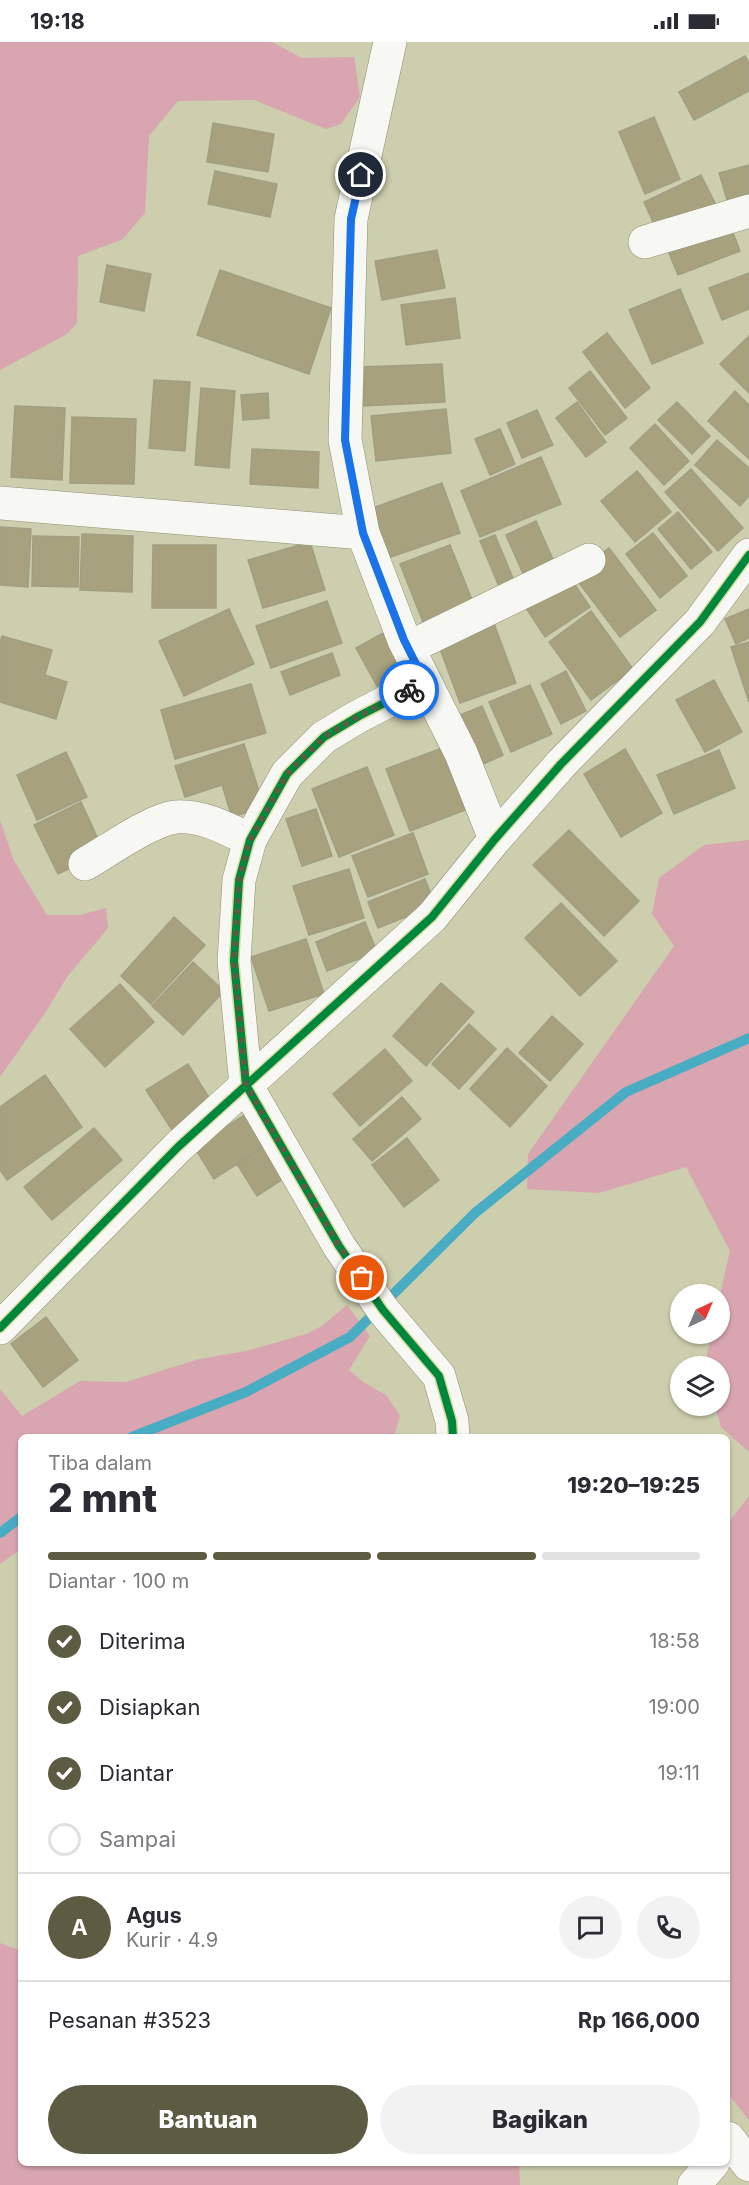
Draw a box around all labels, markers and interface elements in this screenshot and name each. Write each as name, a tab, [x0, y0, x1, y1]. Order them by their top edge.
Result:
text: 19:18	[30, 8, 85, 34]
pin	[335, 149, 386, 200]
icon: home	[344, 158, 377, 191]
courier	[379, 660, 439, 720]
icon: bike	[393, 674, 426, 707]
pin	[336, 1252, 387, 1303]
icon: bag	[345, 1261, 378, 1294]
north arrow	[670, 1284, 730, 1344]
map controls	[670, 1284, 730, 1416]
button: layers	[670, 1356, 730, 1416]
text: Tiba dalam	[48, 1451, 152, 1475]
text: 19:20–19:25	[567, 1472, 700, 1498]
text: 2 mnt	[48, 1474, 157, 1521]
text: Diantar · 100 m	[48, 1569, 189, 1593]
icon: check	[48, 1625, 81, 1658]
text: Diterima	[99, 1628, 186, 1654]
text: 18:58	[649, 1629, 700, 1653]
icon: check	[48, 1691, 81, 1724]
text: Disiapkan	[99, 1694, 200, 1720]
text: 19:00	[648, 1695, 700, 1719]
icon: check	[48, 1757, 81, 1790]
text: Diantar	[99, 1760, 174, 1786]
text: 19:11	[657, 1761, 700, 1785]
text: Sampai	[99, 1826, 176, 1852]
button: chat	[559, 1896, 622, 1959]
button: phone	[637, 1896, 700, 1959]
text: Agus	[126, 1902, 182, 1928]
text: A	[71, 1914, 88, 1940]
text: Kurir · 4.9	[126, 1928, 218, 1952]
text: Pesanan #3523	[48, 2007, 211, 2033]
text: Rp 166,000	[578, 2007, 700, 2033]
button: Bantuan	[48, 2085, 368, 2154]
button: Bagikan	[380, 2085, 700, 2154]

